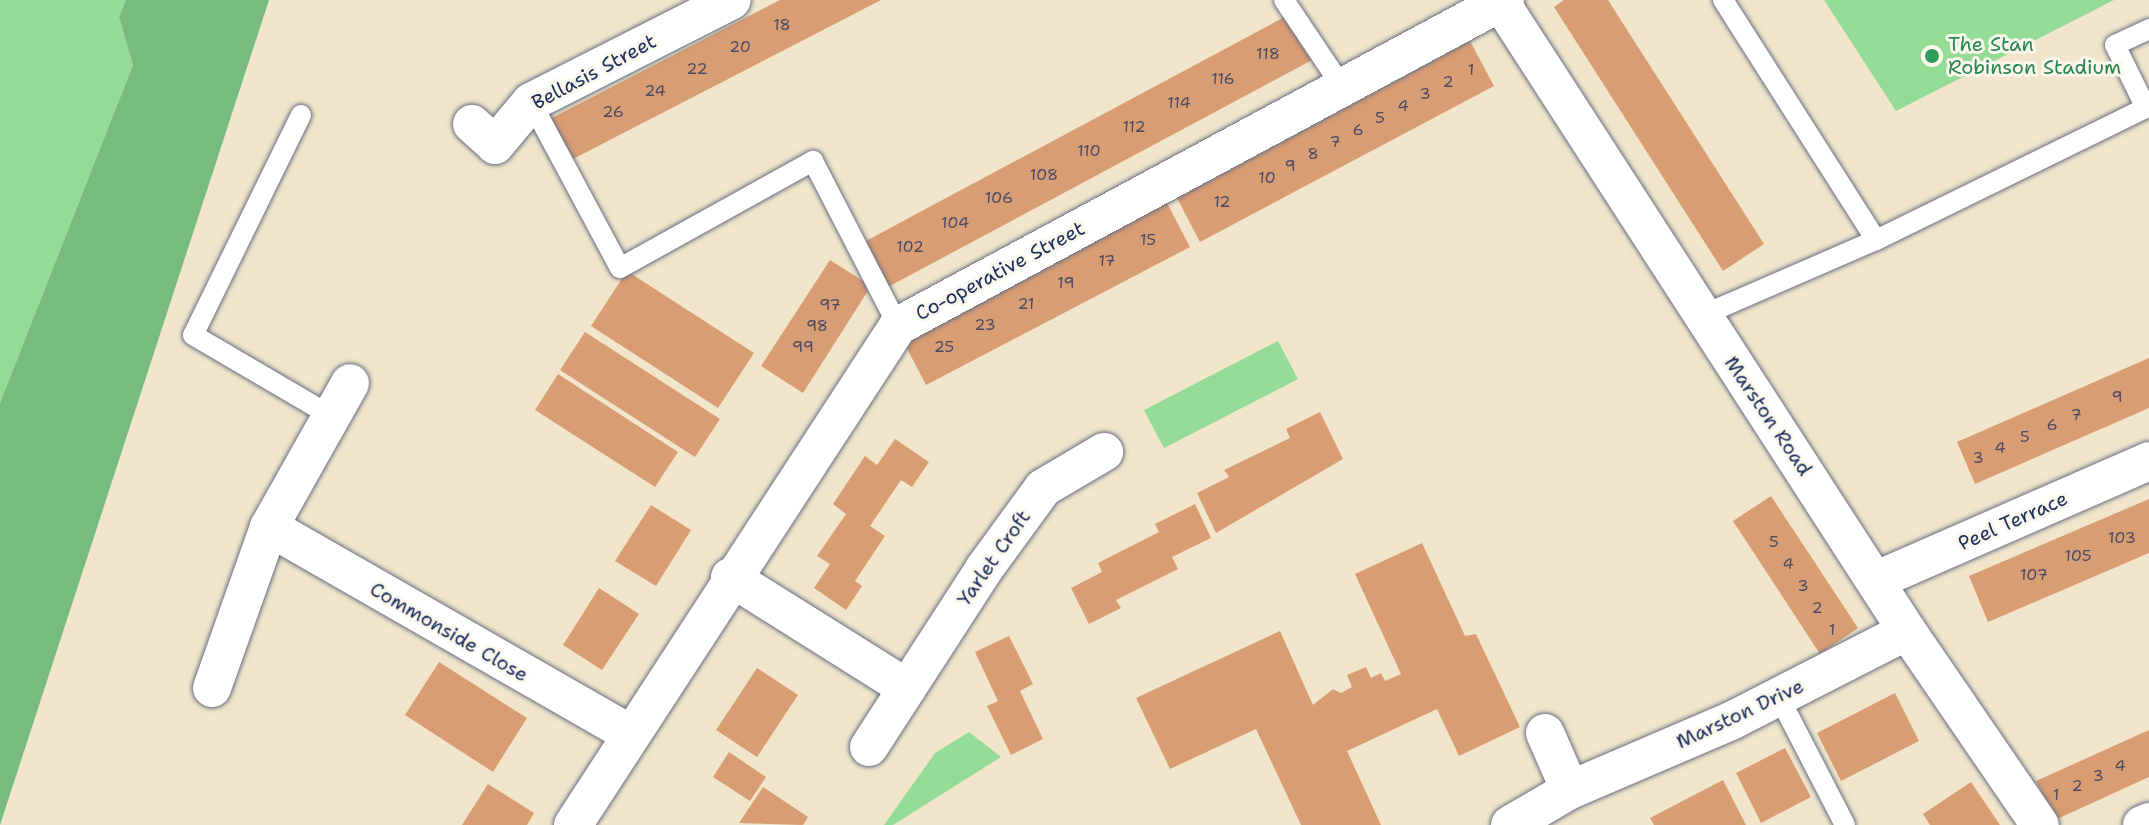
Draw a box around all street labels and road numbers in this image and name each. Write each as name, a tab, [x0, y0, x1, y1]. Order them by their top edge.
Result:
street label: Bellasis Street	[528, 29, 660, 115]
street label: Co-operative Street	[911, 216, 1089, 326]
street label: Marston Road	[1719, 352, 1817, 480]
street label: Peel Terrace	[1955, 486, 2071, 556]
street label: Yarlet Croft	[952, 506, 1036, 610]
street label: Commonside Close	[366, 577, 532, 687]
street label: Marston Drive	[1672, 674, 1808, 754]

